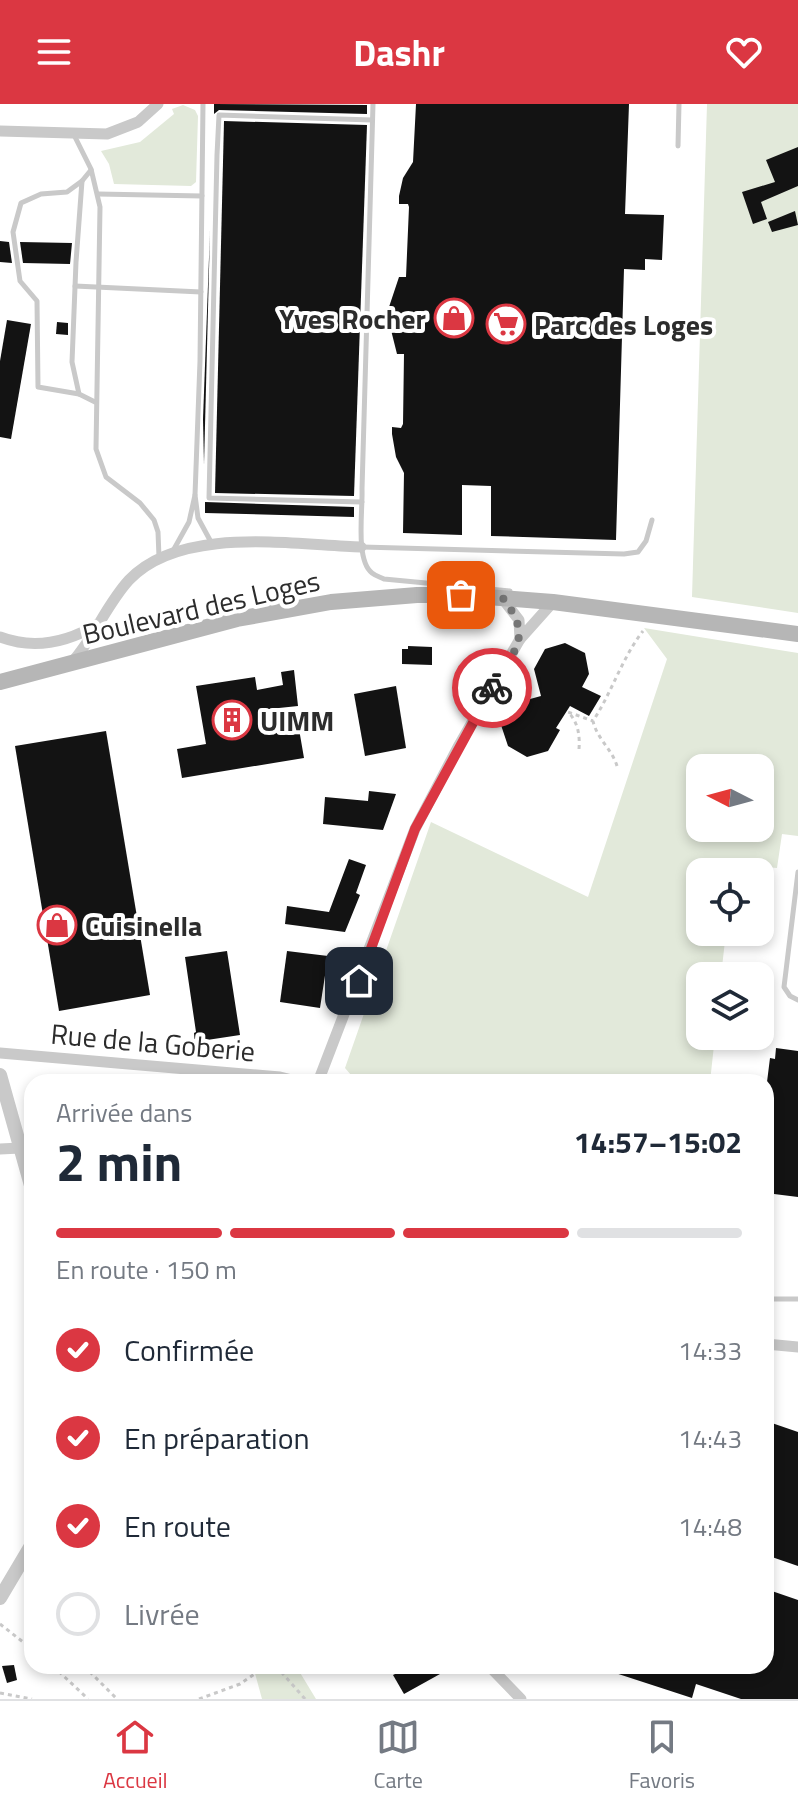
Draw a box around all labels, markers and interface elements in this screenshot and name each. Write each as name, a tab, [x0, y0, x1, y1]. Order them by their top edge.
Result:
text: Dashr	[353, 25, 445, 80]
icon: menu	[32, 30, 76, 74]
icon: heart	[722, 30, 766, 74]
place label: Yves Rocher	[279, 297, 426, 340]
shop icon: Yves Rocher	[433, 297, 475, 339]
supermarket icon: Parc des Loges	[485, 303, 527, 345]
place label: Parc des Loges	[534, 303, 713, 346]
street label: Boulevard des Loges	[78, 559, 324, 655]
pin	[427, 561, 495, 629]
icon: bag	[439, 573, 483, 617]
courier	[452, 648, 532, 728]
icon: bike	[470, 666, 514, 710]
building icon: UIMM	[211, 699, 253, 741]
place label: UIMM	[260, 699, 334, 742]
north arrow	[686, 754, 774, 842]
map controls	[686, 754, 774, 1050]
button: locate	[686, 858, 774, 946]
shop icon: Cuisinella	[36, 904, 78, 946]
place label: Cuisinella	[85, 904, 202, 947]
pin	[325, 947, 393, 1015]
icon: home	[337, 959, 381, 1003]
button: layers	[686, 962, 774, 1050]
street label: Rue de la Goberie	[49, 1012, 257, 1072]
text: Arrivée dans	[56, 1093, 192, 1132]
text: 14:57–15:02	[574, 1119, 742, 1165]
text: 2 min	[56, 1122, 182, 1201]
text: En route · 150 m	[56, 1250, 237, 1289]
text: Confirmée	[124, 1327, 254, 1373]
icon: check	[56, 1328, 100, 1372]
text: 14:33	[678, 1331, 742, 1370]
text: En préparation	[124, 1415, 310, 1461]
icon: check	[56, 1416, 100, 1460]
text: 14:43	[678, 1419, 742, 1458]
text: En route	[124, 1503, 231, 1549]
icon: check	[56, 1504, 100, 1548]
text: 14:48	[678, 1507, 742, 1546]
text: Livrée	[124, 1591, 200, 1637]
tab: Accueil	[103, 1715, 168, 1797]
tab: Carte	[373, 1715, 423, 1797]
tab: Favoris	[629, 1715, 695, 1797]

